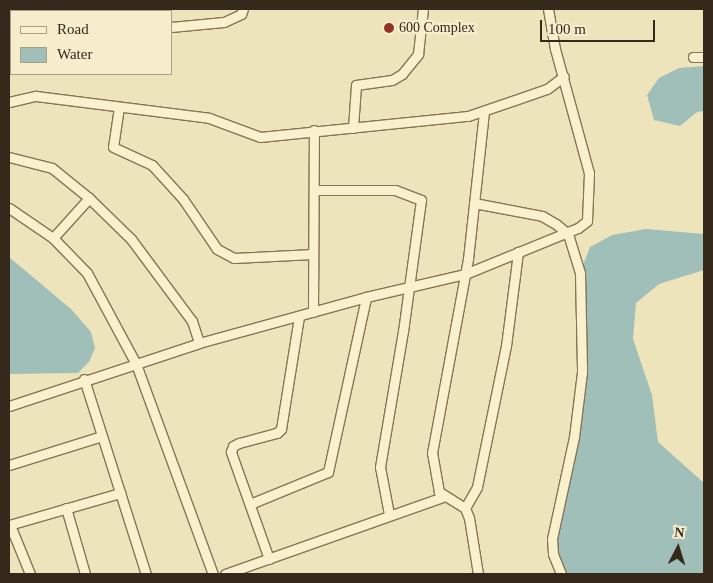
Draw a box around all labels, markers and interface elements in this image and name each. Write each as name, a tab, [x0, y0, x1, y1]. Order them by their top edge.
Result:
legend	[10, 10, 172, 75]
scale bar	[543, 10, 658, 42]
place label: 600 Complex	[399, 20, 475, 36]
text: Road	[57, 21, 89, 37]
text: 100 m	[548, 21, 586, 37]
marker: 600 Complex	[383, 22, 395, 34]
text: Water	[57, 46, 92, 62]
north arrow	[653, 523, 703, 573]
text: N	[674, 525, 685, 540]

